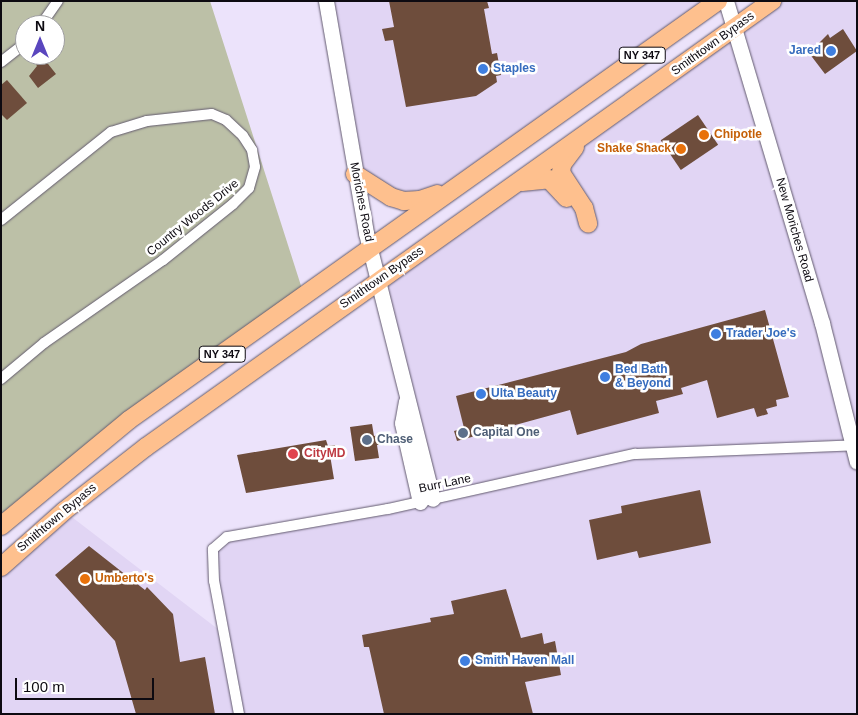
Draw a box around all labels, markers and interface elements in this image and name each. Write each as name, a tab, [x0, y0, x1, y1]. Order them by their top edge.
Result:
street label: Smithtown Bypass	[669, 9, 757, 79]
north arrow	[15, 15, 65, 65]
text: N	[35, 18, 45, 34]
place label: Jared	[789, 44, 821, 58]
marker: Jared	[825, 45, 837, 57]
road number: NY 347	[618, 46, 666, 64]
place label: Staples	[493, 62, 536, 76]
marker: Staples	[477, 63, 489, 75]
place label: Chipotle	[714, 128, 762, 142]
marker: Chipotle	[698, 129, 710, 141]
place label: Shake Shack	[597, 142, 671, 156]
marker: Shake Shack	[675, 143, 687, 155]
street label: Moriches Road	[346, 161, 376, 243]
street label: New Moriches Road	[772, 176, 816, 284]
street label: Country Woods Drive	[144, 177, 242, 259]
street label: Smithtown Bypass	[337, 244, 427, 312]
place label: Trader Joe's	[726, 327, 796, 341]
marker: Trader Joe's	[710, 328, 722, 340]
road number: NY 347	[198, 346, 246, 362]
place label: Bed Bath & Beyond	[615, 363, 671, 391]
marker: Bed Bath & Beyond	[599, 371, 611, 383]
place label: Ulta Beauty	[491, 387, 557, 401]
marker: Ulta Beauty	[475, 388, 487, 400]
place label: Capital One	[473, 426, 540, 440]
marker: Capital One	[457, 427, 469, 439]
place label: Chase	[377, 433, 413, 447]
marker: Chase	[361, 434, 373, 446]
marker: CityMD	[286, 447, 300, 461]
place label: CityMD	[304, 447, 345, 461]
street label: Burr Lane	[418, 471, 472, 497]
street label: Smithtown Bypass	[15, 481, 99, 555]
place label: Umberto's	[95, 572, 154, 586]
marker: Umberto's	[79, 573, 91, 585]
place label: Smith Haven Mall	[475, 654, 574, 668]
marker: Smith Haven Mall	[459, 655, 471, 667]
scale bar	[18, 668, 156, 700]
text: 100 m	[23, 678, 65, 695]

